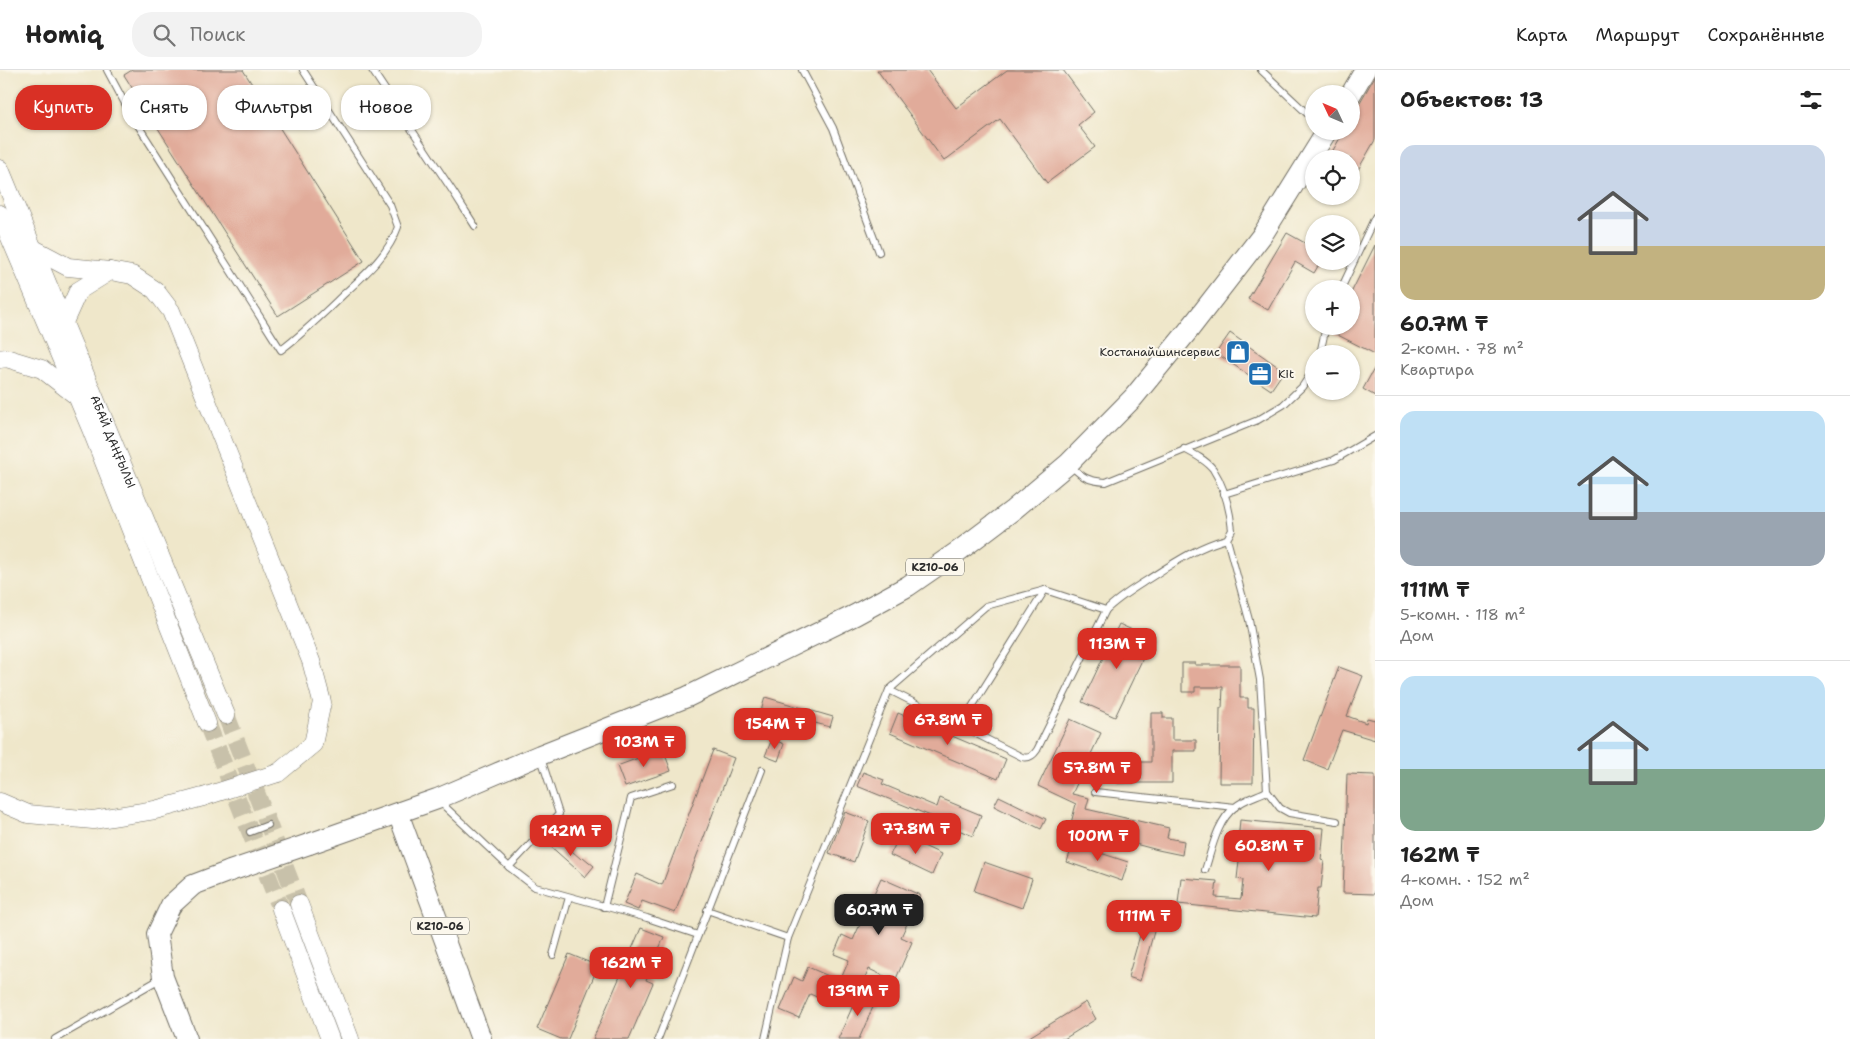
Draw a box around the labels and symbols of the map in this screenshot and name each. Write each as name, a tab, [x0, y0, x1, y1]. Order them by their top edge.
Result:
north arrow	[1305, 85, 1360, 140]
shop icon: Костанайшинсервис	[1225, 339, 1251, 365]
place label: Костанайшинсервис	[1100, 344, 1220, 360]
office icon: Kit	[1247, 361, 1273, 387]
place label: Kit	[1278, 366, 1294, 382]
street label: АБАЙ ДАҢҒЫЛЫ	[86, 393, 139, 490]
road number: KZ10-06	[906, 558, 964, 576]
pin: 113M ₸	[1076, 628, 1158, 670]
pin: 67.8M ₸	[902, 704, 994, 746]
pin: 154M ₸	[734, 708, 816, 750]
pin: 103M ₸	[603, 726, 685, 768]
pin: 57.8M ₸	[1051, 752, 1143, 794]
pin: 77.8M ₸	[870, 812, 962, 855]
pin: 142M ₸	[530, 814, 612, 857]
pin: 100M ₸	[1057, 820, 1139, 862]
pin: 60.8M ₸	[1223, 830, 1315, 872]
pin: 60.7M ₸	[833, 894, 925, 936]
pin: 111M ₸	[1103, 900, 1185, 942]
road number: KZ10-06	[411, 918, 469, 934]
pin: 162M ₸	[590, 946, 672, 989]
pin: 139M ₸	[817, 974, 899, 1017]

